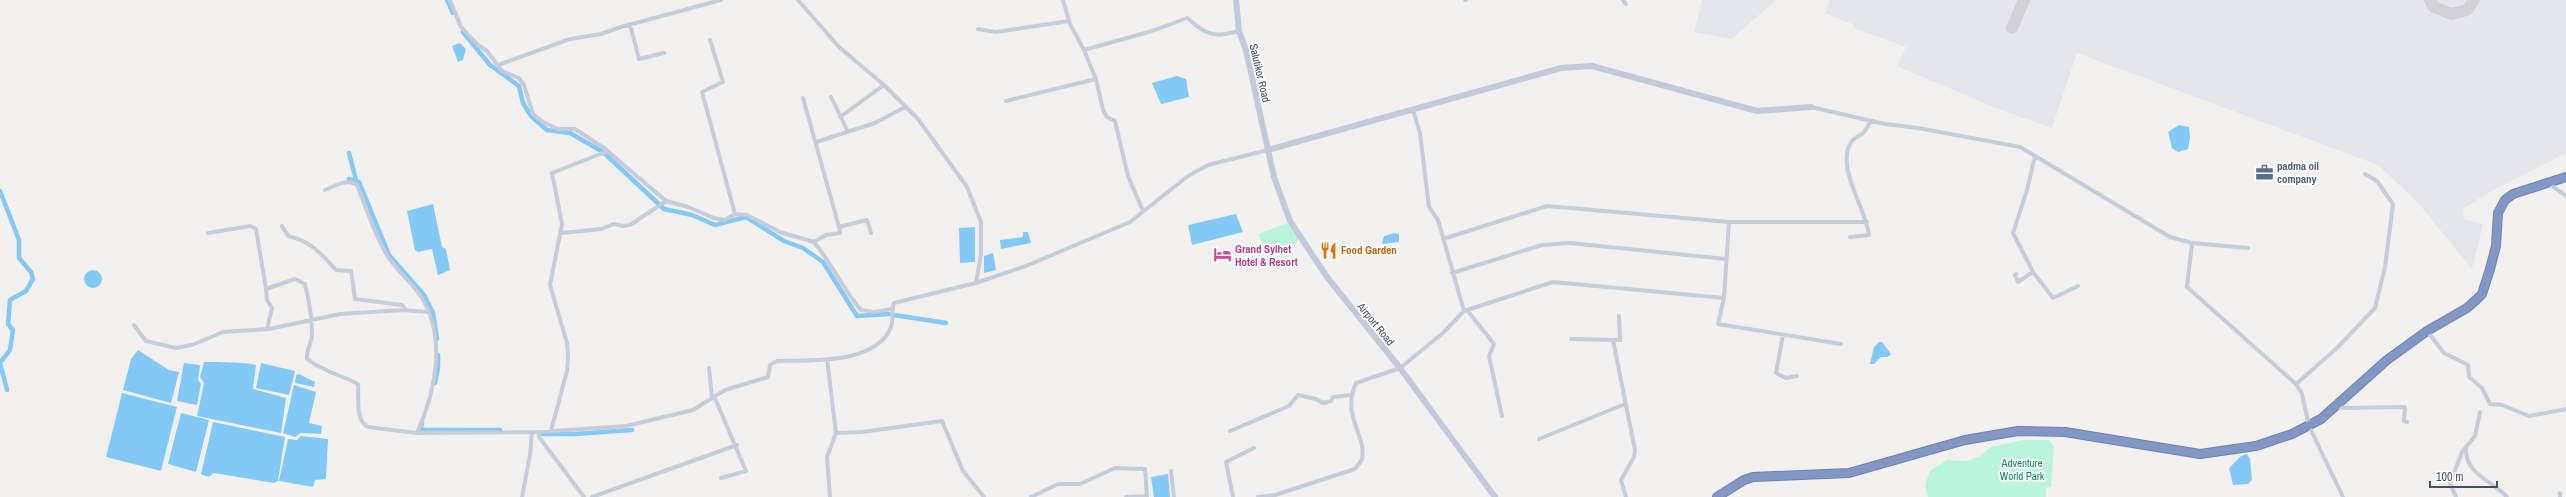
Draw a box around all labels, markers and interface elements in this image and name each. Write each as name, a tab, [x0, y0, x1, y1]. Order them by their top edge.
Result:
street label: Salutikor Road	[1246, 42, 1274, 104]
place label: padma oil company	[2277, 159, 2319, 186]
office icon: padma oil company	[2254, 162, 2274, 182]
restaurant icon: Food Garden	[1318, 240, 1338, 260]
place label: Grand Sylhet Hotel & Resort	[1235, 242, 1298, 269]
place label: Food Garden	[1341, 243, 1397, 257]
hotel icon: Grand Sylhet Hotel & Resort	[1212, 245, 1232, 265]
street label: Airport Road	[1354, 299, 1398, 348]
park label: Adventure World Park	[2000, 456, 2045, 483]
scale bar	[2430, 463, 2497, 489]
text: 100 m	[2436, 469, 2463, 485]

